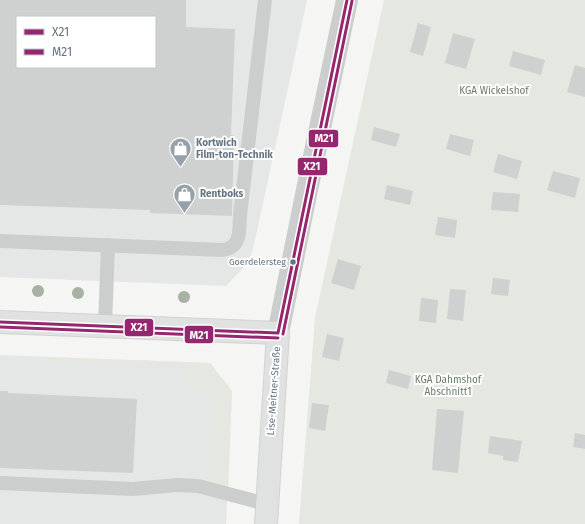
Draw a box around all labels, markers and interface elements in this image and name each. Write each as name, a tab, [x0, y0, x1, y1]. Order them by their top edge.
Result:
legend	[16, 16, 156, 68]
text: X21	[52, 25, 69, 39]
text: M21	[52, 45, 72, 59]
park label: KGA Wickelshof	[459, 85, 529, 97]
line badge: M21	[308, 129, 339, 148]
text: M21	[314, 132, 334, 145]
shop icon: Kortwich Film-ton-Technik	[167, 136, 193, 169]
place label: Kortwich Film-ton-Technik	[196, 137, 273, 161]
line badge: X21	[297, 157, 328, 176]
text: X21	[303, 160, 320, 173]
shop icon: Rentboks	[171, 181, 197, 214]
place label: Rentboks	[200, 188, 243, 200]
place label: Goerdelersteg	[229, 257, 286, 267]
marker: Goerdelersteg	[288, 257, 298, 267]
line badge: X21	[124, 318, 154, 337]
text: X21	[130, 321, 147, 334]
line badge: M21	[184, 325, 214, 344]
text: M21	[189, 329, 209, 342]
street label: Lise-Meitner-Straße	[265, 346, 283, 436]
park label: KGA Dahmshof Abschnitt1	[415, 374, 482, 398]

